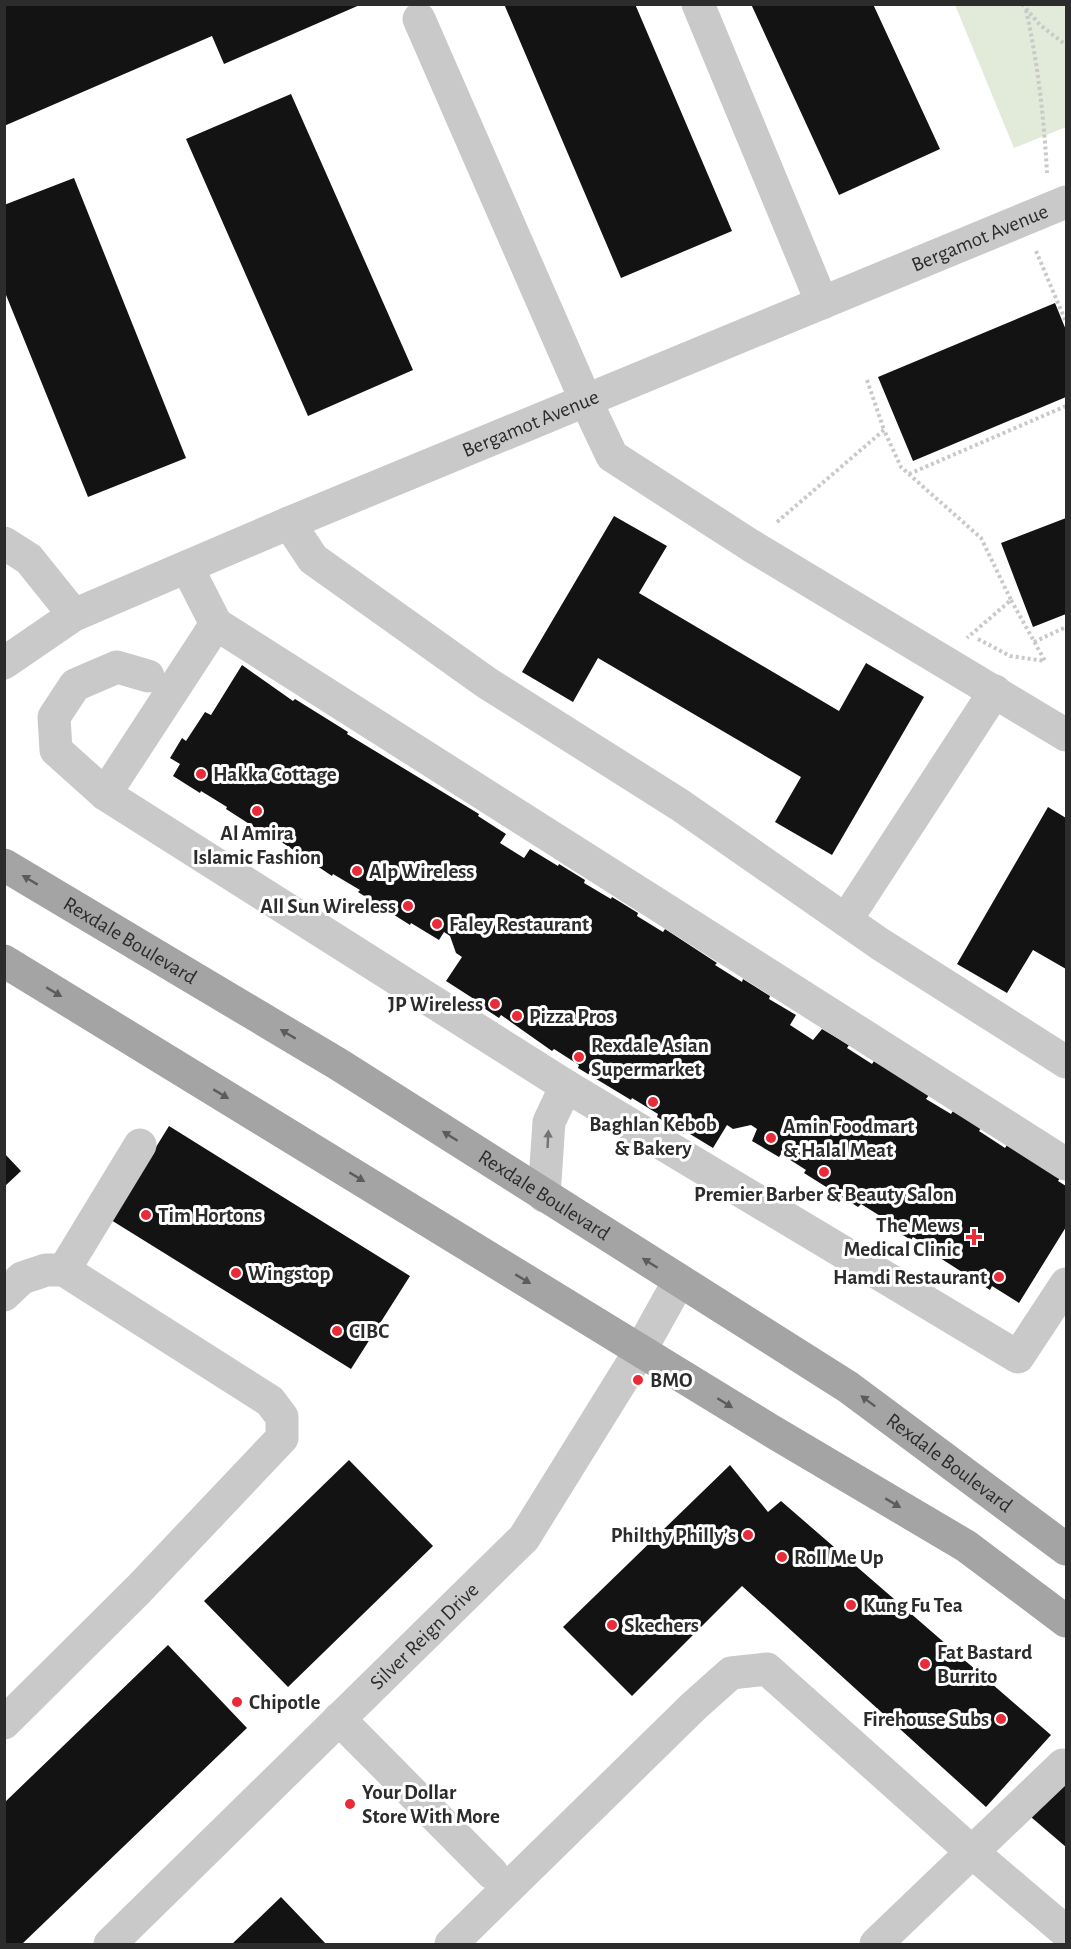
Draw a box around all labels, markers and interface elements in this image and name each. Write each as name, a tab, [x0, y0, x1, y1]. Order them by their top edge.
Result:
street label: Bergamot Avenue	[908, 200, 1051, 275]
street label: Bergamot Avenue	[459, 386, 602, 461]
place label: Hakka Cottage	[213, 764, 337, 785]
marker: Hakka Cottage	[194, 767, 208, 781]
marker: Al Amira Islamic Fashion	[250, 804, 264, 818]
place label: Al Amira Islamic Fashion	[193, 823, 321, 868]
place label: Alp Wireless	[369, 861, 474, 882]
marker: Alp Wireless	[350, 864, 364, 878]
one-way arrow	[22, 875, 38, 886]
street label: Rexdale Boulevard	[60, 893, 201, 988]
place label: All Sun Wireless	[260, 896, 396, 917]
marker: All Sun Wireless	[401, 899, 415, 913]
place label: Faley Restaurant	[449, 914, 589, 935]
marker: Faley Restaurant	[430, 917, 444, 931]
one-way arrow	[46, 986, 62, 997]
place label: JP Wireless	[388, 994, 483, 1015]
marker: JP Wireless	[488, 997, 502, 1011]
place label: Pizza Pros	[529, 1006, 614, 1027]
marker: Pizza Pros	[510, 1009, 524, 1023]
one-way arrow	[280, 1029, 296, 1040]
place label: Rexdale Asian Supermarket	[591, 1035, 709, 1080]
marker: Rexdale Asian Supermarket	[572, 1050, 586, 1064]
one-way arrow	[213, 1088, 229, 1099]
marker: Baghlan Kebob & Bakery	[646, 1095, 660, 1109]
place label: Baghlan Kebob & Bakery	[589, 1114, 717, 1159]
place label: Amin Foodmart & Halal Meat	[783, 1116, 914, 1161]
one-way arrow	[442, 1130, 458, 1141]
one-way arrow	[543, 1130, 553, 1149]
marker: Amin Foodmart & Halal Meat	[764, 1131, 778, 1145]
street label: Rexdale Boulevard	[475, 1145, 614, 1244]
marker: Premier Barber & Beauty Salon	[817, 1165, 831, 1179]
one-way arrow	[349, 1172, 365, 1183]
place label: Premier Barber & Beauty Salon	[694, 1184, 954, 1205]
place label: Tim Hortons	[158, 1205, 262, 1226]
marker: Tim Hortons	[139, 1208, 153, 1222]
place label: The Mews Medical Clinic	[844, 1215, 960, 1260]
marker: The Mews Medical Clinic	[965, 1228, 983, 1246]
one-way arrow	[642, 1257, 658, 1268]
place label: Wingstop	[248, 1263, 330, 1284]
marker: Wingstop	[229, 1266, 243, 1280]
place label: Hamdi Restaurant	[833, 1267, 987, 1288]
marker: Hamdi Restaurant	[992, 1270, 1006, 1284]
one-way arrow	[515, 1273, 531, 1284]
place label: CIBC	[349, 1321, 389, 1342]
marker: CIBC	[330, 1324, 344, 1338]
place label: BMO	[650, 1370, 692, 1391]
marker: BMO	[631, 1373, 645, 1387]
one-way arrow	[860, 1395, 876, 1407]
one-way arrow	[717, 1397, 733, 1408]
street label: Rexdale Boulevard	[883, 1409, 1017, 1516]
one-way arrow	[885, 1497, 901, 1508]
place label: Philthy Philly’s	[611, 1525, 736, 1546]
marker: Philthy Philly’s	[741, 1528, 755, 1542]
place label: Roll Me Up	[794, 1547, 884, 1568]
marker: Roll Me Up	[775, 1550, 789, 1564]
street label: Silver Reign Drive	[366, 1578, 482, 1693]
place label: Kung Fu Tea	[863, 1595, 963, 1616]
marker: Kung Fu Tea	[844, 1598, 858, 1612]
place label: Skechers	[624, 1615, 699, 1636]
marker: Skechers	[605, 1618, 619, 1632]
place label: Fat Bastard Burrito	[937, 1642, 1032, 1687]
marker: Fat Bastard Burrito	[918, 1657, 932, 1671]
place label: Chipotle	[249, 1692, 320, 1713]
marker: Chipotle	[230, 1695, 244, 1709]
place label: Firehouse Subs	[863, 1709, 989, 1730]
marker: Firehouse Subs	[994, 1712, 1008, 1726]
place label: Your Dollar Store With More	[362, 1782, 500, 1827]
marker: Your Dollar Store With More	[343, 1797, 357, 1811]

